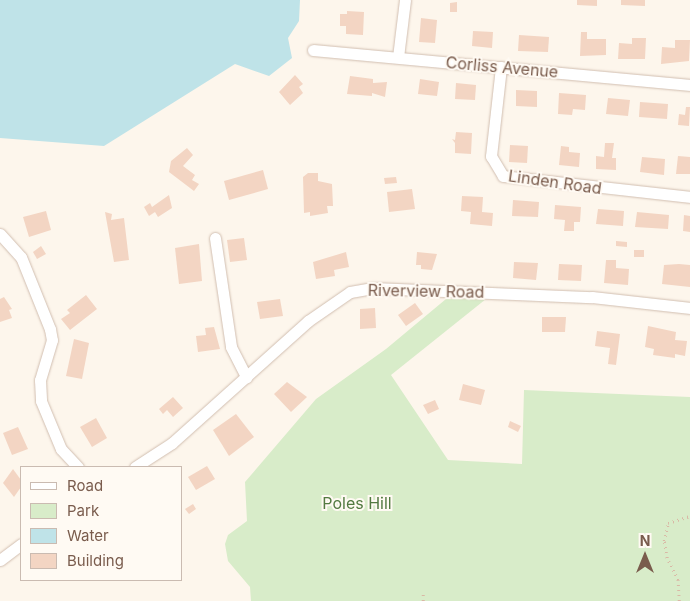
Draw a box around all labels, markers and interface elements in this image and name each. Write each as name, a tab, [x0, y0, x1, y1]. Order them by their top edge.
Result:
street label: Corliss Avenue	[445, 53, 559, 81]
street label: Linden Road	[507, 166, 603, 198]
street label: Riverview Road	[368, 280, 484, 302]
legend	[20, 466, 182, 581]
text: Road	[67, 476, 103, 495]
park label: Poles Hill	[322, 493, 392, 513]
text: Park	[67, 501, 99, 520]
text: Water	[67, 526, 109, 545]
north arrow	[620, 531, 670, 581]
text: N	[640, 532, 650, 549]
text: Building	[67, 551, 124, 570]

